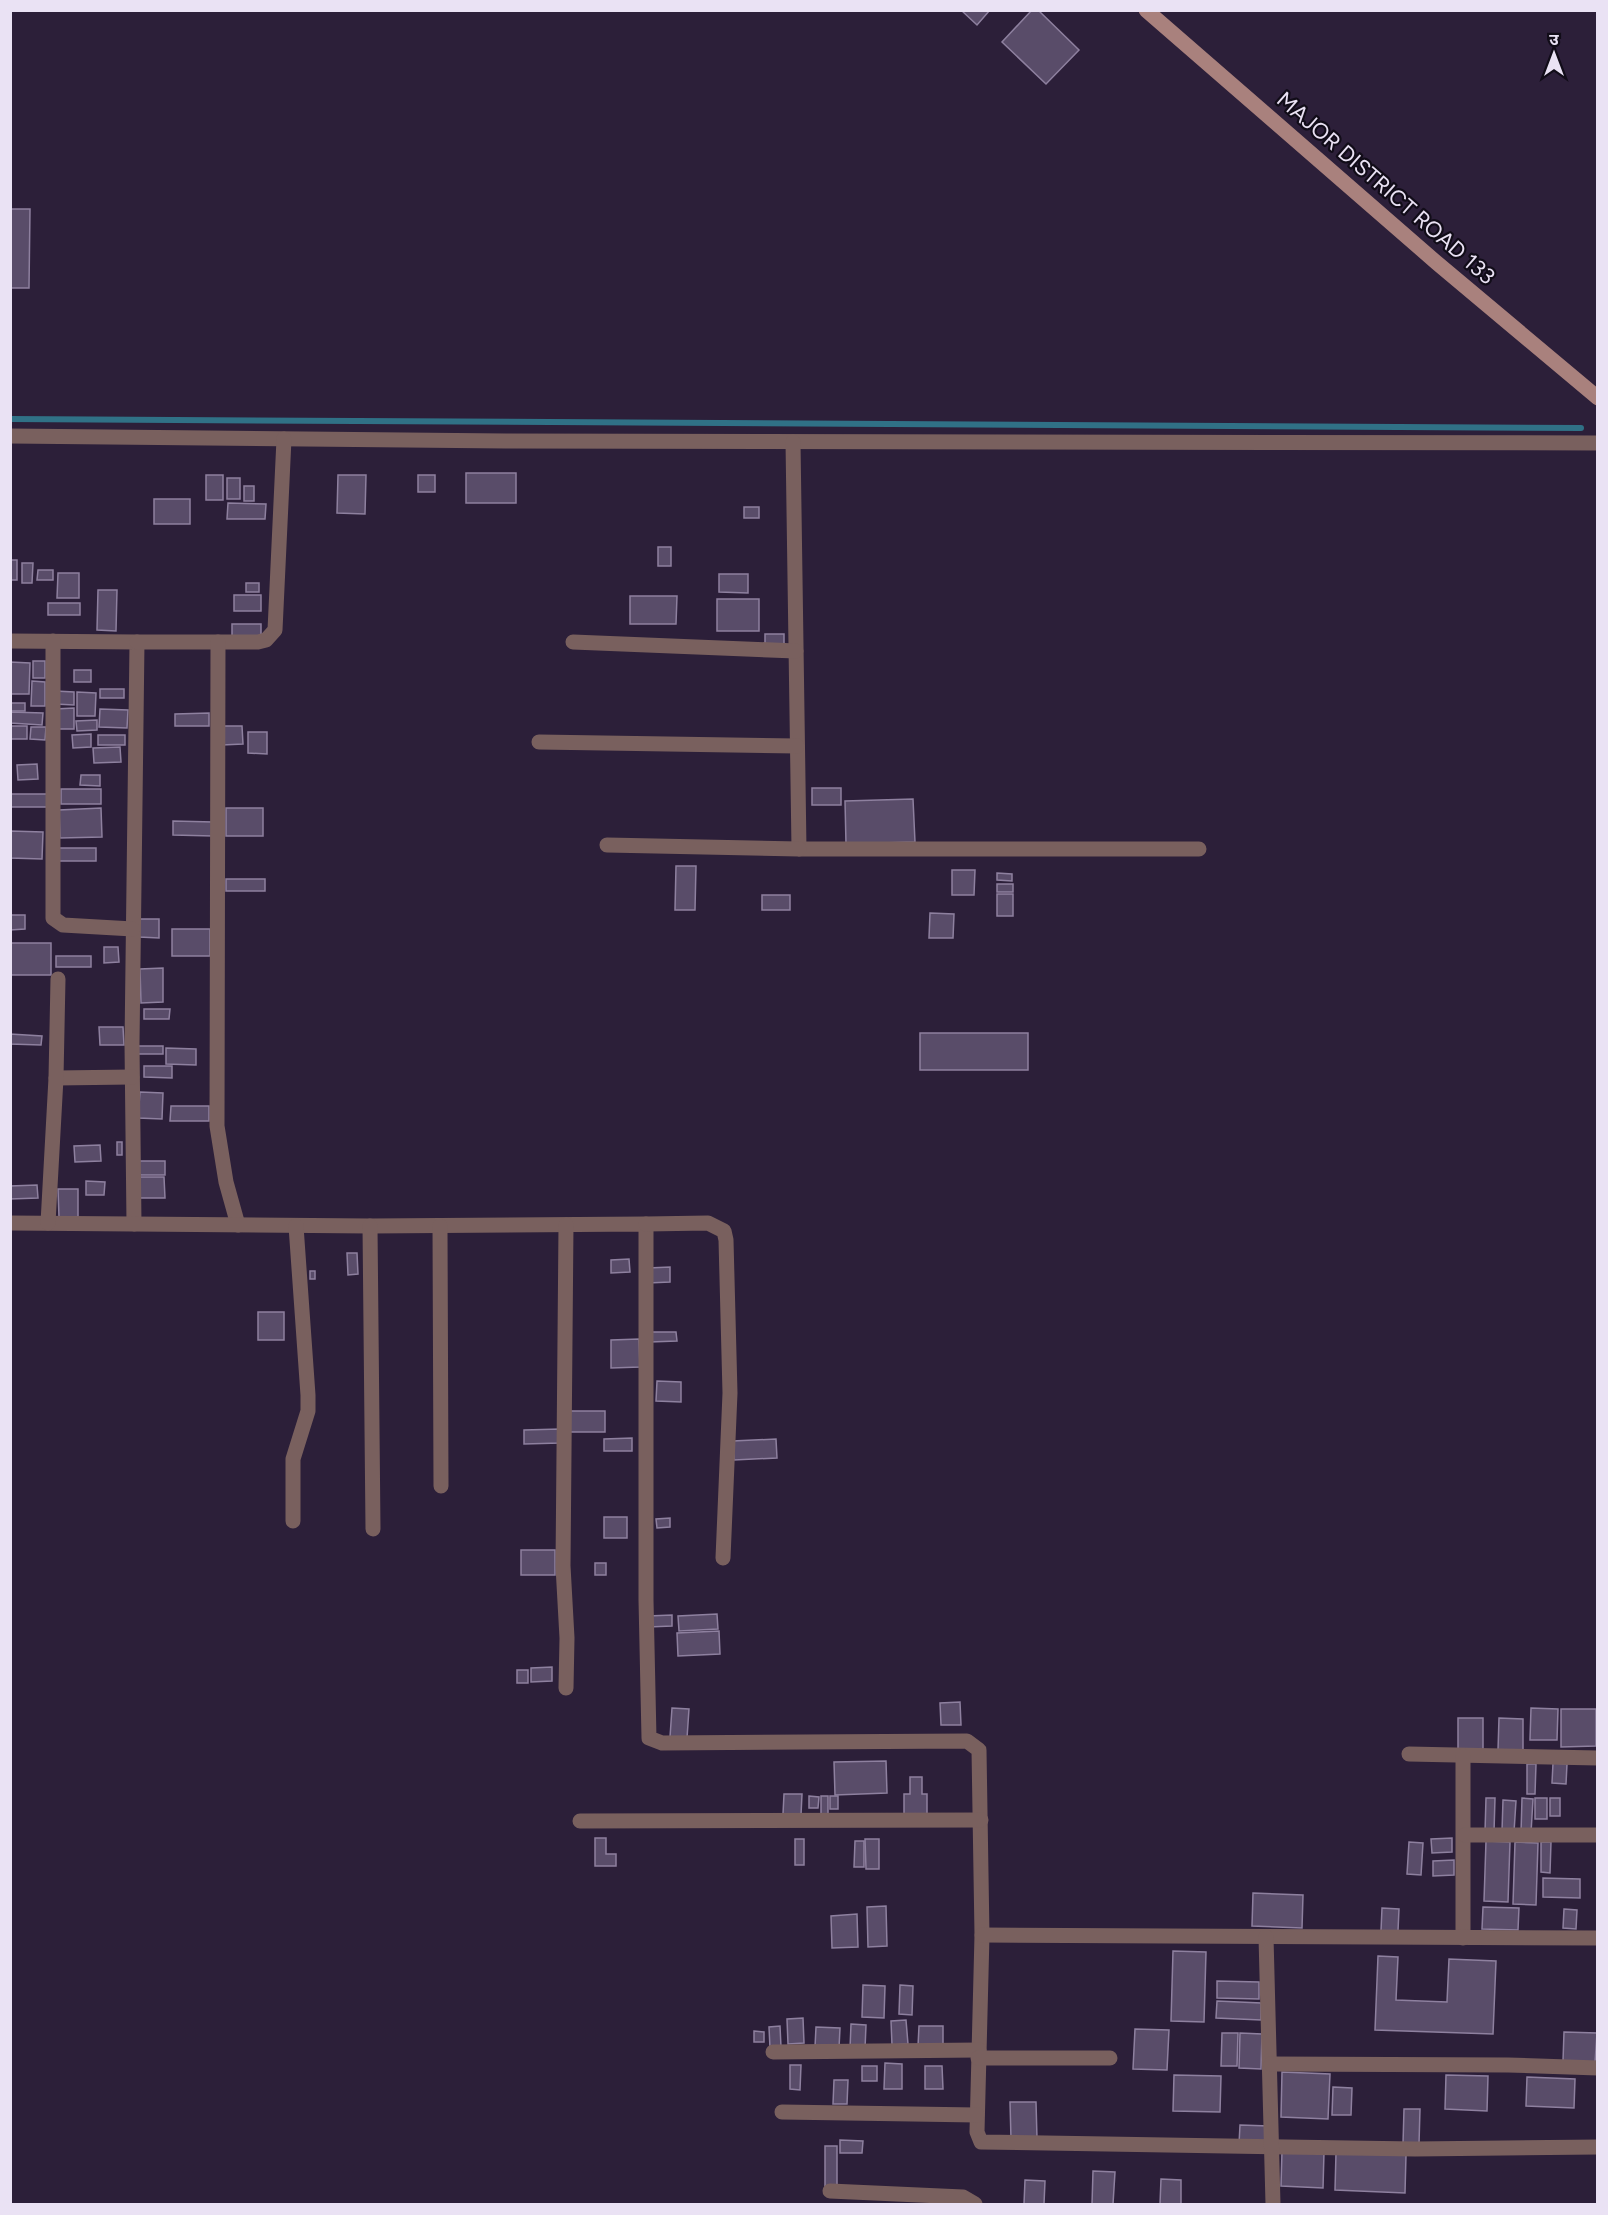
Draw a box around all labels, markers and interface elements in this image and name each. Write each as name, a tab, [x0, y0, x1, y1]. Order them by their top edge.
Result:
north arrow	[1524, 24, 1584, 84]
text: उ	[1549, 30, 1559, 49]
street label: MAJOR DISTRICT ROAD 133	[1271, 86, 1501, 290]

